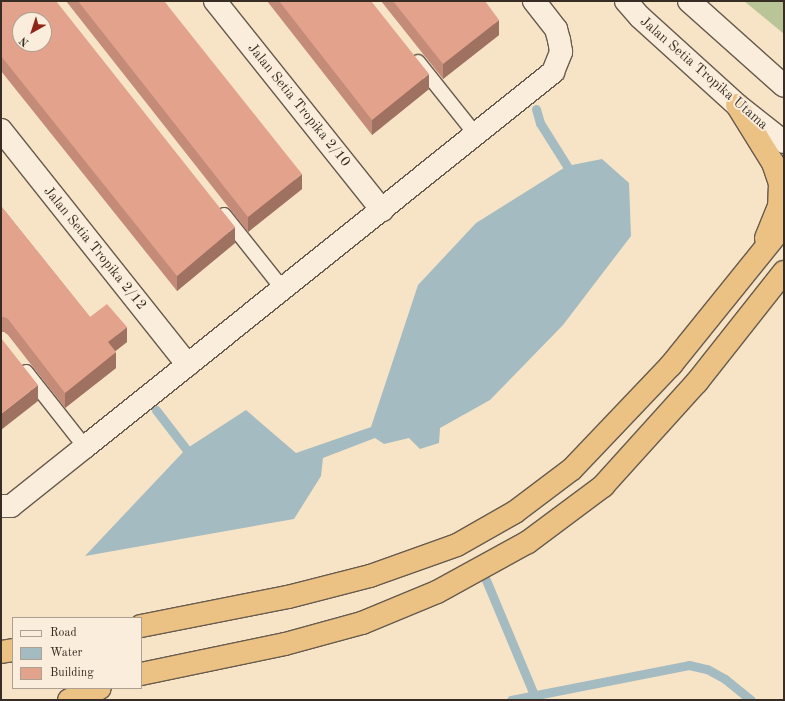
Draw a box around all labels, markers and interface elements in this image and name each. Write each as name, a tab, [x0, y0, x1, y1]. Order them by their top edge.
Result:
north arrow	[12, 12, 52, 52]
street label: Jalan Setia Tropika Utama	[637, 13, 771, 133]
text: N	[18, 34, 31, 48]
street label: Jalan Setia Tropika 2/10	[244, 40, 354, 170]
street label: Jalan Setia Tropika 2/12	[40, 183, 150, 313]
legend	[12, 617, 142, 689]
text: Road	[50, 627, 77, 639]
text: Water	[50, 647, 82, 659]
text: Building	[50, 667, 94, 679]

